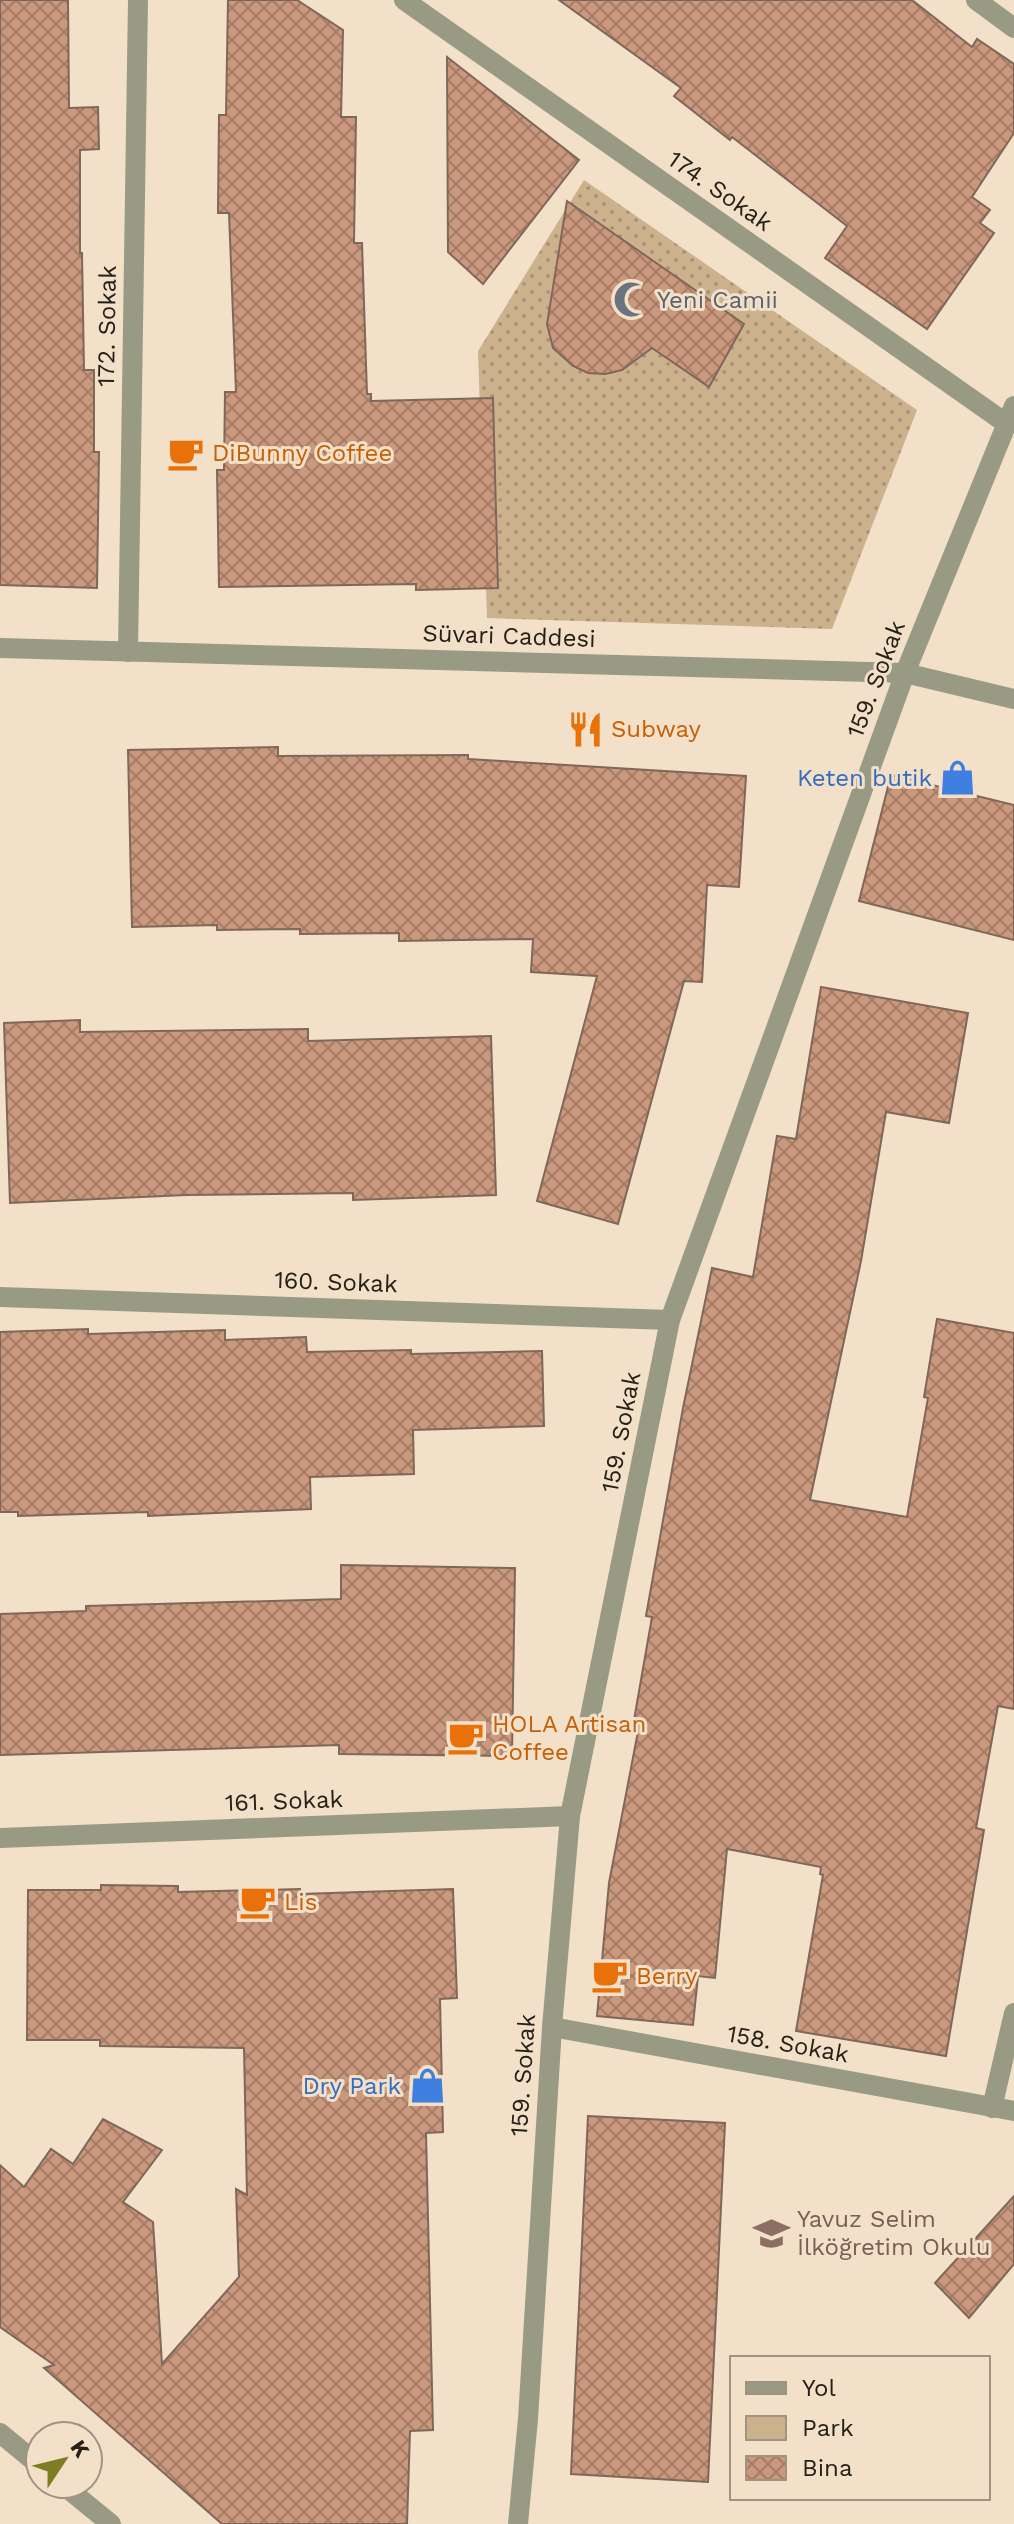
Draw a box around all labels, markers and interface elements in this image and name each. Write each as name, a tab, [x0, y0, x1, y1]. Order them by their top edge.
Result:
street label: 174. Sokak	[663, 145, 778, 237]
street label: 172. Sokak	[92, 265, 122, 387]
mosque icon: Yeni Camii	[612, 281, 650, 319]
place label: Yeni Camii	[657, 286, 778, 314]
cafe icon: DiBunny Coffee	[167, 434, 205, 472]
place label: DiBunny Coffee	[212, 439, 392, 467]
street label: 159. Sokak	[841, 616, 911, 741]
street label: Süvari Caddesi	[422, 619, 596, 653]
restaurant icon: Subway	[566, 710, 604, 748]
place label: Subway	[611, 715, 701, 743]
shop icon: Keten butik	[939, 759, 977, 797]
place label: Keten butik	[797, 764, 932, 792]
street label: 160. Sokak	[274, 1266, 398, 1298]
street label: 159. Sokak	[596, 1369, 647, 1495]
place label: HOLA Artisan Coffee	[492, 1710, 646, 1766]
cafe icon: HOLA Artisan Coffee	[447, 1719, 485, 1757]
street label: 161. Sokak	[224, 1785, 344, 1817]
cafe icon: Lis	[239, 1883, 277, 1921]
place label: Lis	[284, 1888, 317, 1916]
cafe icon: Berry	[591, 1957, 629, 1995]
place label: Berry	[636, 1962, 698, 1990]
street label: 159. Sokak	[505, 2012, 541, 2137]
street label: 158. Sokak	[725, 2020, 851, 2069]
shop icon: Dry Park	[408, 2067, 446, 2105]
place label: Dry Park	[302, 2072, 401, 2100]
place label: Yavuz Selim İlköğretim Okulu	[797, 2205, 990, 2261]
school or university icon: Yavuz Selim İlköğretim Okulu	[752, 2214, 790, 2252]
legend	[730, 2356, 990, 2500]
text: Yol	[802, 2374, 836, 2402]
text: Park	[802, 2414, 854, 2442]
north arrow	[24, 2420, 104, 2500]
text: K	[65, 2435, 95, 2463]
text: Bina	[802, 2454, 853, 2482]

